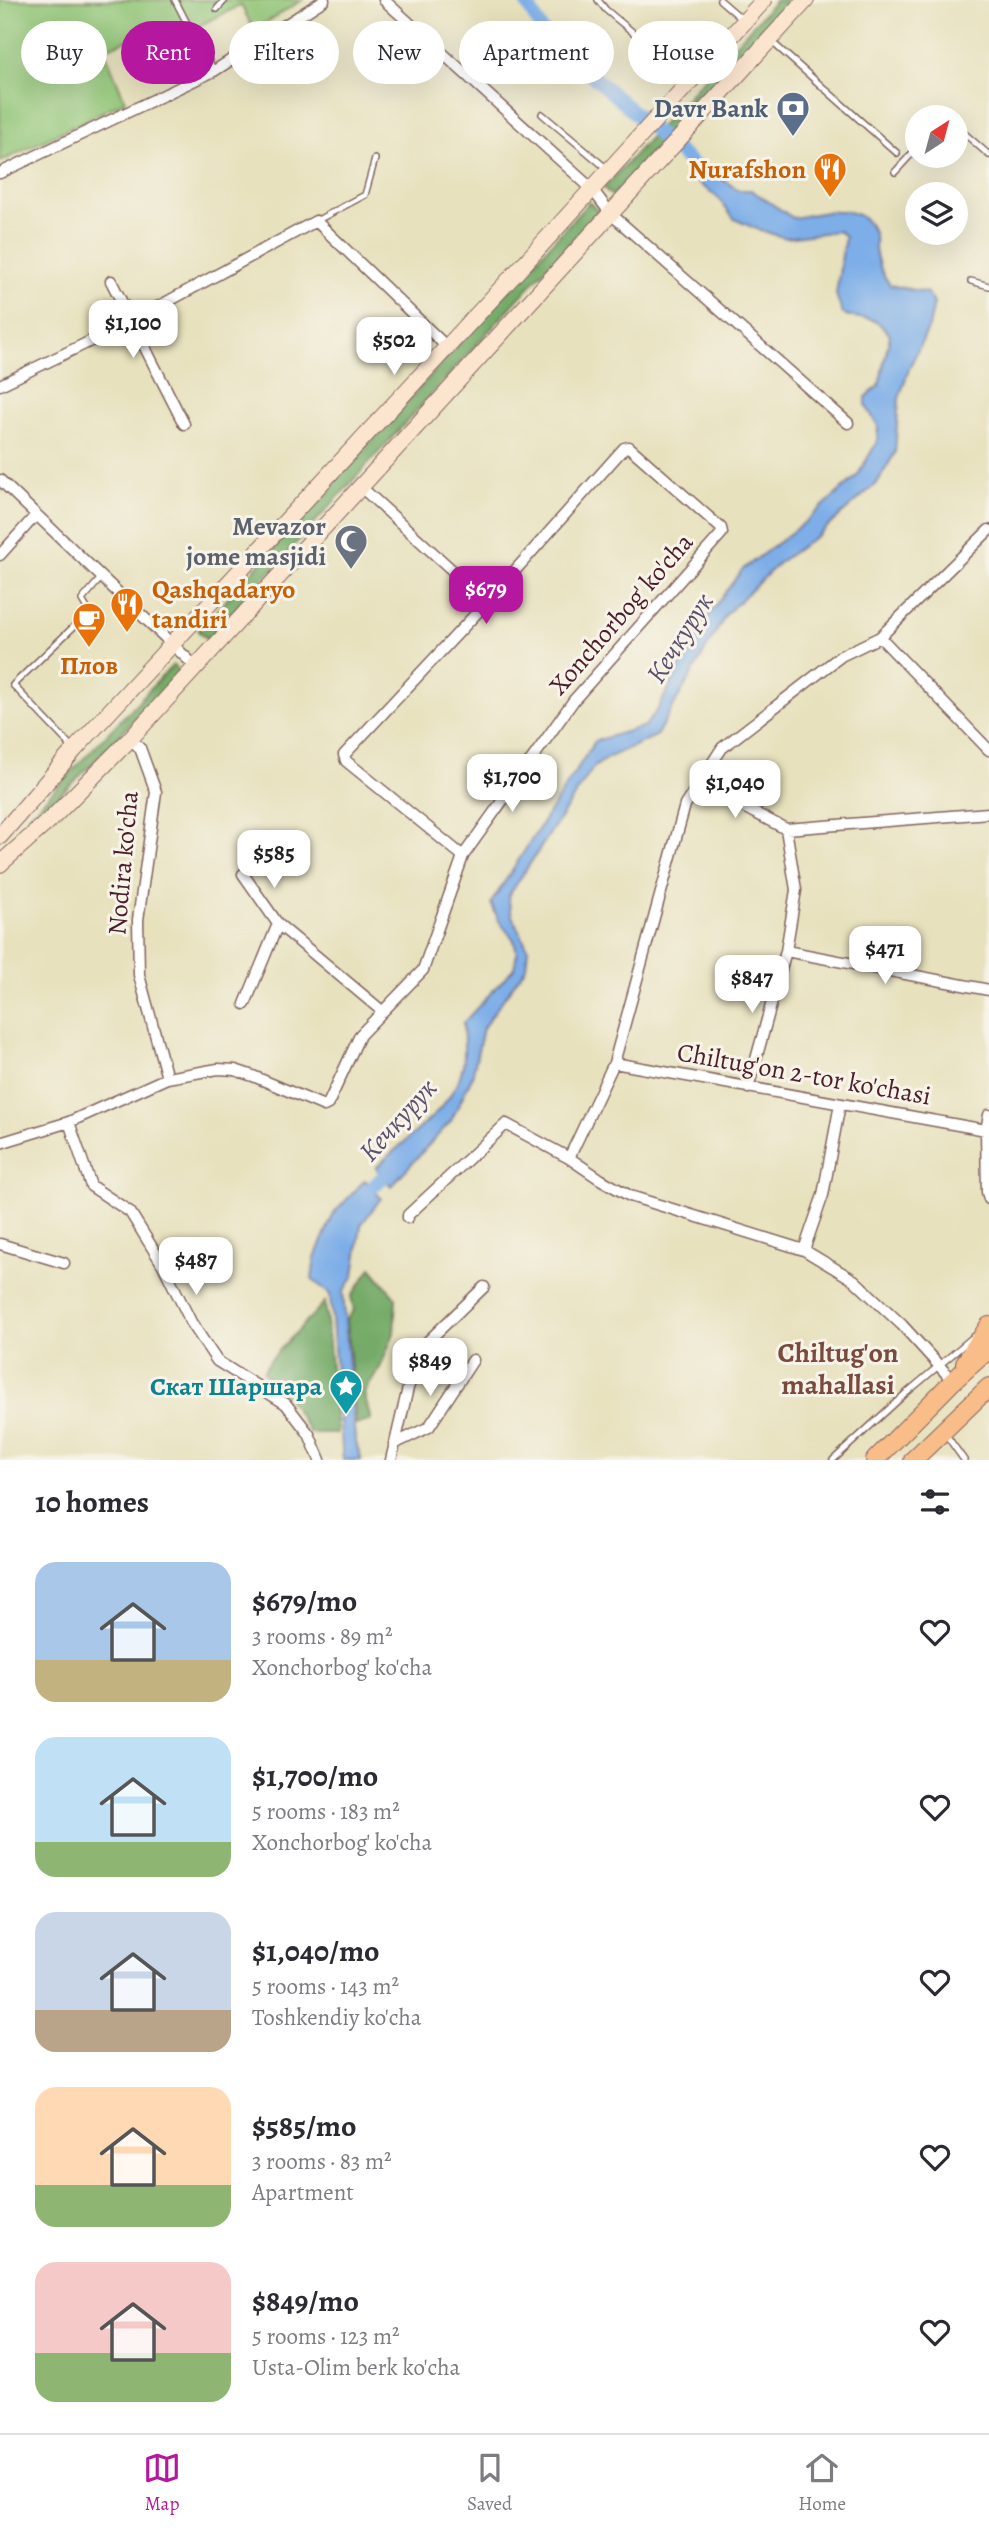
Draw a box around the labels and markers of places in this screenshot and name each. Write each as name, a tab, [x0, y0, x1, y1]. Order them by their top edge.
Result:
bank icon: Davr Bank	[774, 89, 812, 138]
place label: Davr Bank	[654, 91, 769, 126]
restaurant icon: Nurafshon	[811, 150, 849, 199]
place label: Nurafshon	[689, 152, 806, 187]
pin: $1,100	[76, 300, 190, 360]
pin: $502	[353, 318, 435, 377]
place label: Mevazor jome masjidi	[186, 509, 326, 574]
mosque icon: Mevazor jome masjidi	[332, 522, 370, 571]
pin: $679	[445, 566, 527, 626]
place label: Qashqadaryo tandiri	[152, 572, 296, 637]
restaurant icon: Qashqadaryo tandiri	[108, 585, 146, 634]
cafe icon: Плов	[70, 600, 108, 649]
place label: Плов	[60, 648, 118, 683]
pin: $1,700	[455, 754, 569, 814]
pin: $1,040	[678, 760, 792, 820]
pin: $585	[233, 830, 315, 890]
pin: $471	[844, 926, 926, 986]
pin: $847	[711, 956, 793, 1015]
pin: $487	[155, 1238, 237, 1297]
pin: $849	[389, 1338, 471, 1398]
place icon: Скат Шаршара	[327, 1367, 365, 1416]
place label: Скат Шаршара	[150, 1369, 323, 1404]

